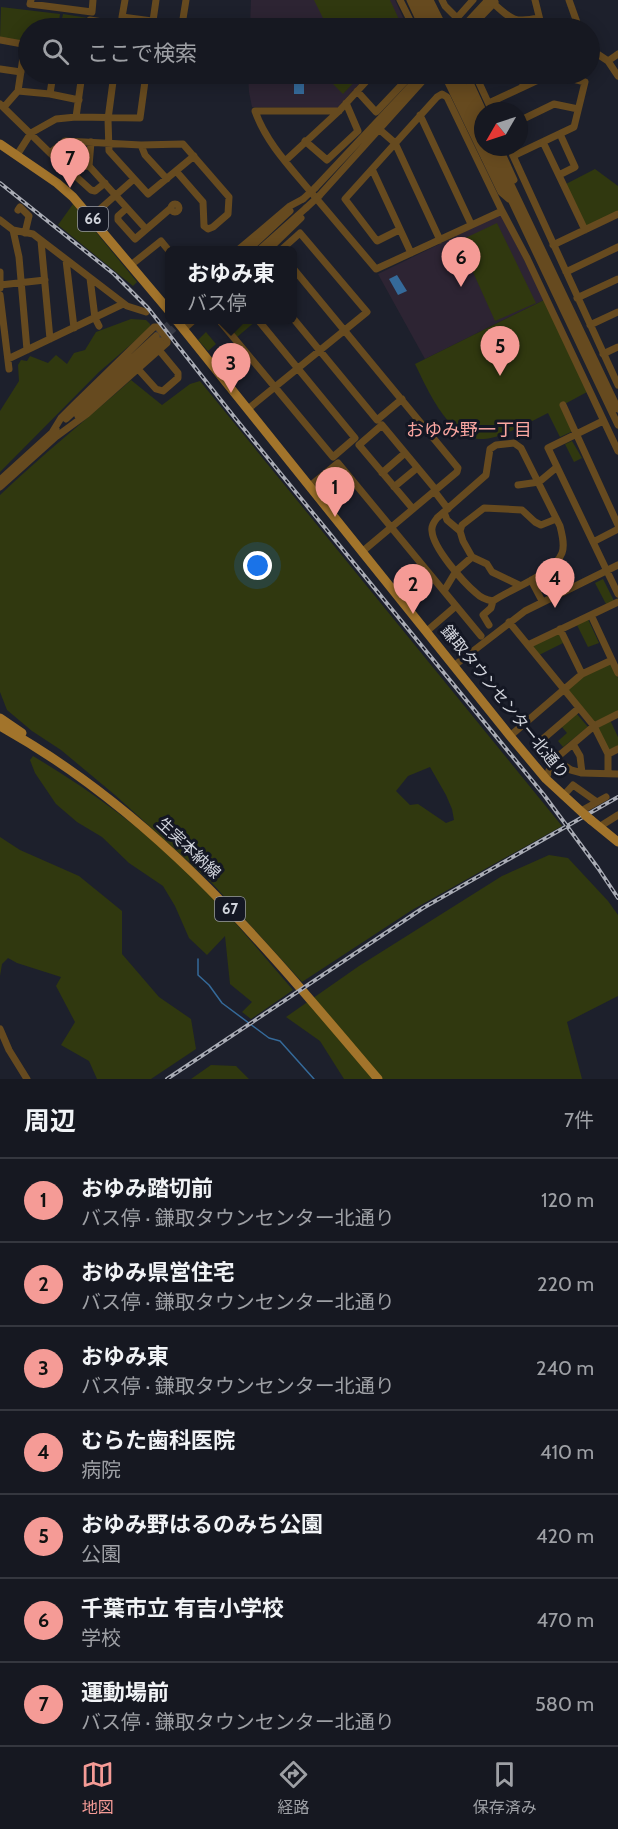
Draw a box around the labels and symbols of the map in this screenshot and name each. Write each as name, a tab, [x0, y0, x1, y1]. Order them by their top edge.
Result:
north arrow	[474, 102, 528, 156]
pin: 7	[50, 138, 90, 188]
road number: 66	[78, 207, 108, 231]
pin: 6	[442, 238, 480, 287]
pin: 5	[480, 326, 520, 376]
pin: 3	[212, 344, 250, 393]
district label: おゆみ野一丁目	[406, 419, 532, 441]
pin: 1	[316, 468, 354, 517]
your location	[243, 551, 272, 580]
pin: 4	[536, 558, 574, 608]
pin: 2	[394, 564, 432, 614]
street label: 鎌取タウンセンター北通り	[437, 621, 573, 783]
street label: 生実本納線	[153, 814, 225, 882]
road number: 67	[215, 897, 245, 921]

